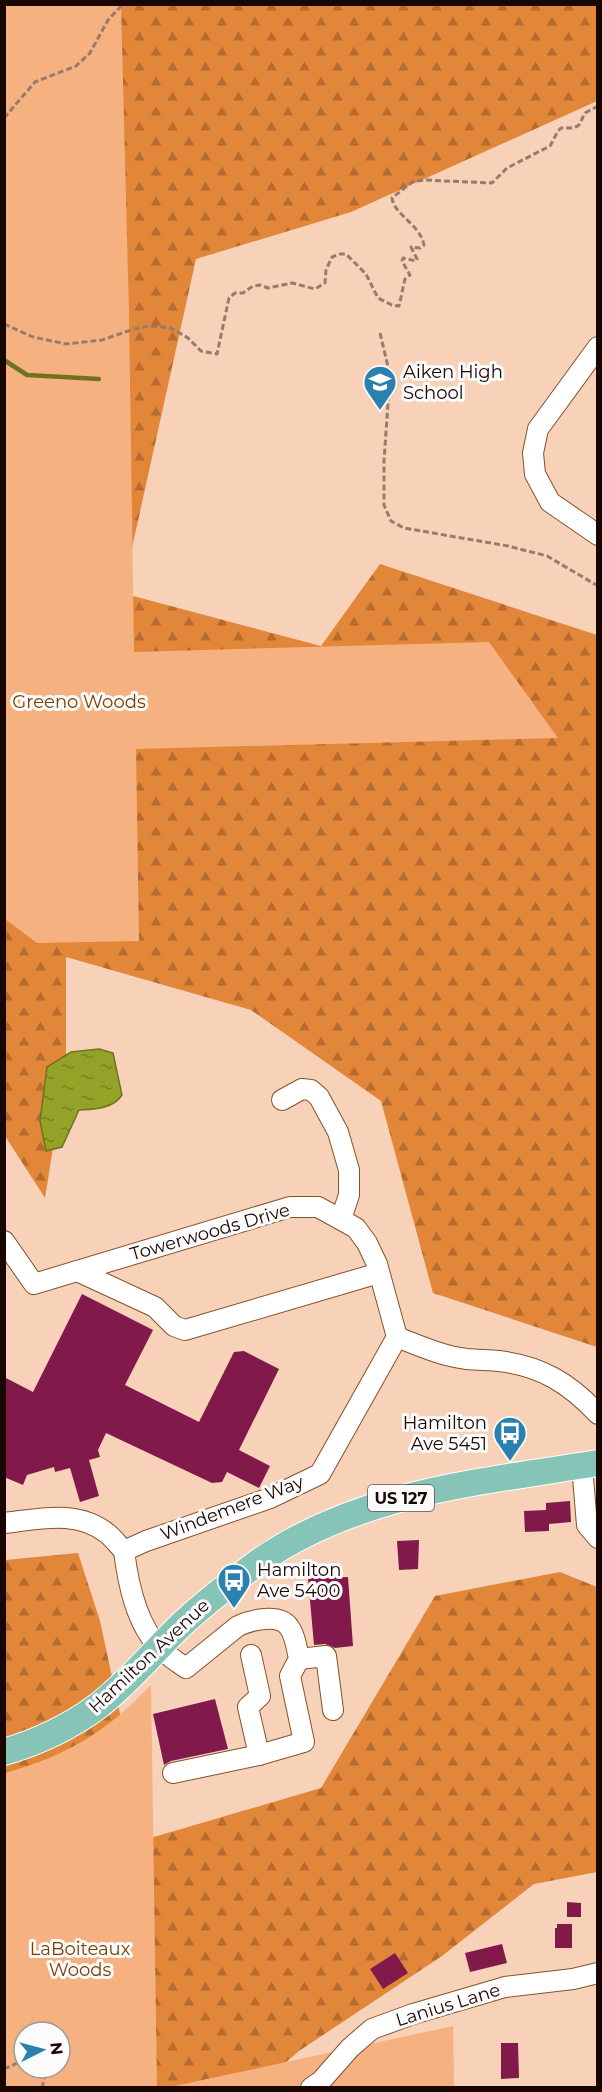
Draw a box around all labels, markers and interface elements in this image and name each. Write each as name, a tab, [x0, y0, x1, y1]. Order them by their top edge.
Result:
place label: Aiken High School	[403, 361, 503, 404]
school or university icon: Aiken High School	[362, 364, 398, 411]
park label: Greeno Woods	[12, 691, 146, 713]
street label: Towerwoods Drive	[128, 1199, 293, 1265]
place label: Hamilton Ave 5451	[403, 1412, 487, 1455]
bus stop icon: Hamilton Ave 5451	[492, 1415, 528, 1462]
street label: Windemere Way	[157, 1471, 307, 1545]
road number: US 127	[368, 1485, 434, 1511]
place label: Hamilton Ave 5400	[257, 1559, 341, 1602]
bus stop icon: Hamilton Ave 5400	[216, 1562, 252, 1609]
street label: Hamilton Avenue	[84, 1594, 214, 1718]
park label: LaBoiteaux Woods	[30, 1938, 131, 1981]
street label: Lanius Lane	[393, 1979, 503, 2031]
north arrow	[12, 2020, 72, 2080]
text: N	[46, 2041, 67, 2056]

